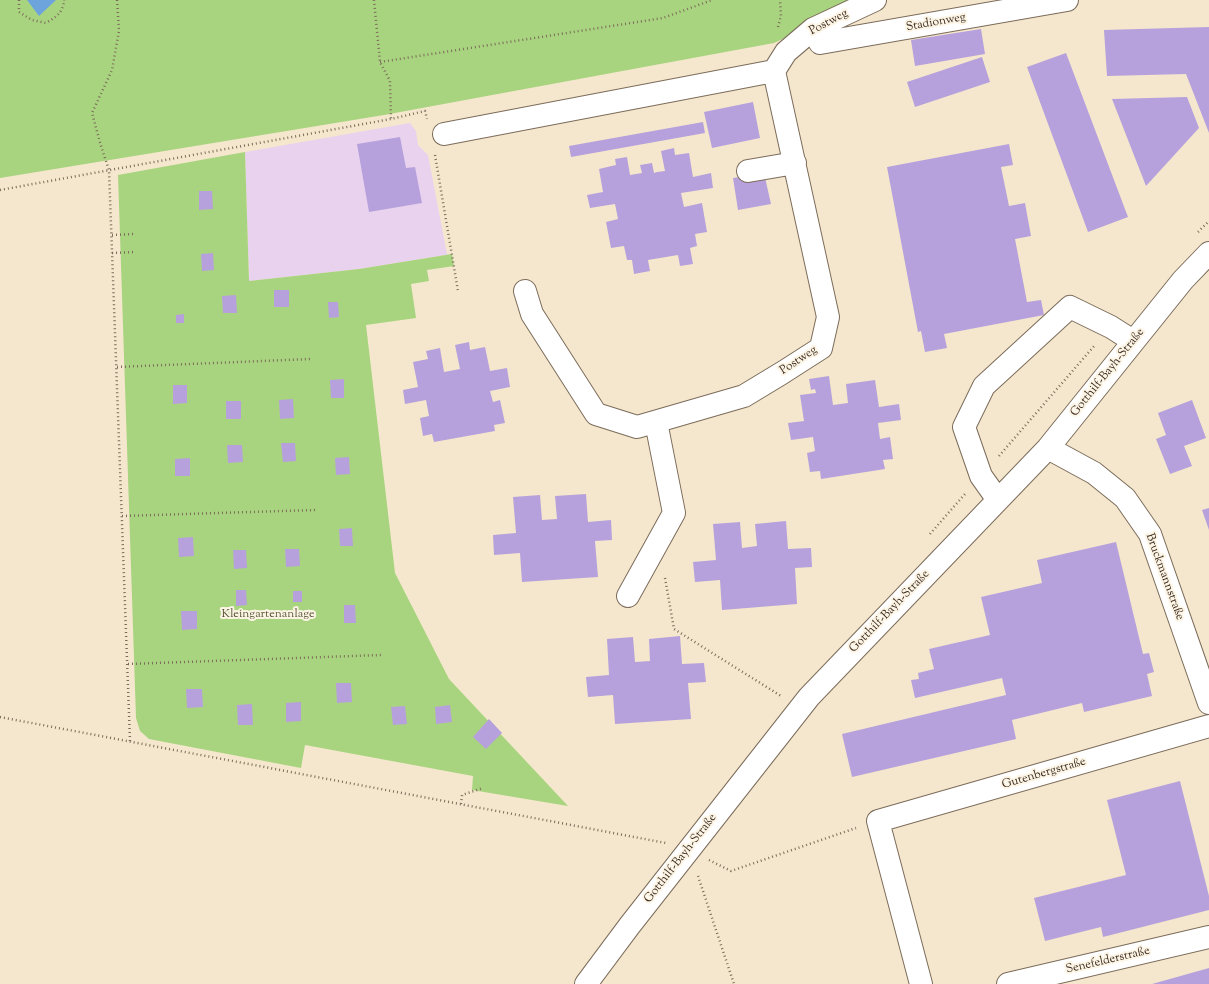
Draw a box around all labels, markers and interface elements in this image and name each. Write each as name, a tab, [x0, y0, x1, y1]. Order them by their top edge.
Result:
street label: Postweg	[807, 7, 851, 39]
street label: Stadionweg	[905, 11, 967, 35]
street label: Gotthilf-Bayh-Straße	[1068, 326, 1148, 420]
street label: Postweg	[778, 343, 820, 379]
street label: Bruckmannstraße	[1142, 532, 1186, 622]
street label: Gotthilf-Bayh-Straße	[847, 568, 933, 656]
park label: Kleingartenanlage	[221, 608, 315, 622]
street label: Gutenbergstraße	[1000, 755, 1088, 793]
street label: Gotthilf-Bayh-Straße	[642, 811, 720, 907]
street label: Senefelderstraße	[1065, 944, 1151, 978]

